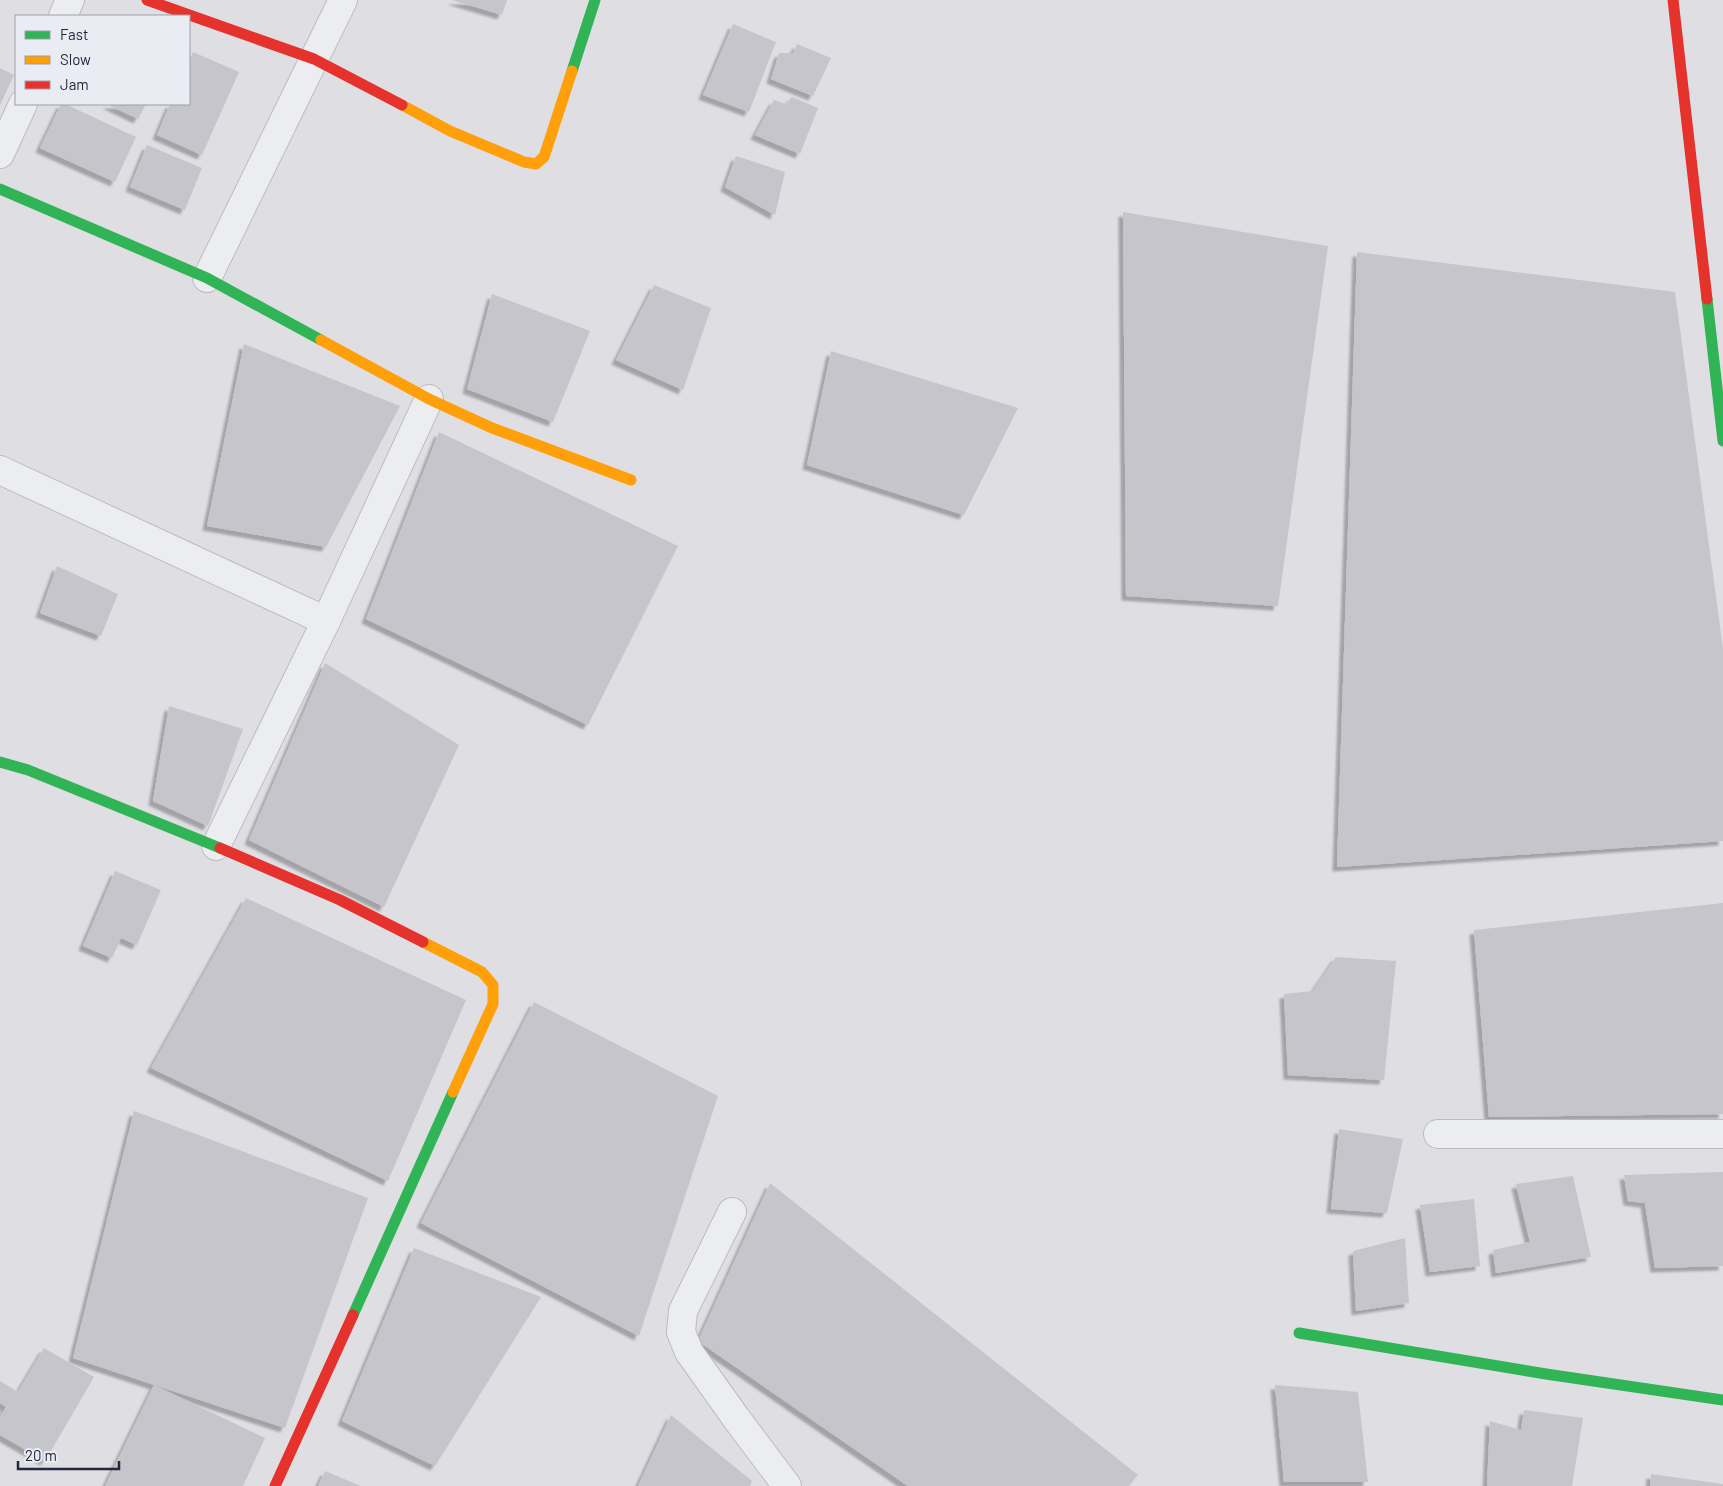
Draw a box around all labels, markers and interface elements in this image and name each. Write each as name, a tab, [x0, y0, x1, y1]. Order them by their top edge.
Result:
legend	[15, 15, 190, 105]
text: Fast	[60, 25, 88, 43]
text: Slow	[60, 50, 91, 68]
text: Jam	[60, 75, 89, 93]
scale bar	[18, 1438, 119, 1470]
text: 20 m	[25, 1446, 57, 1464]

